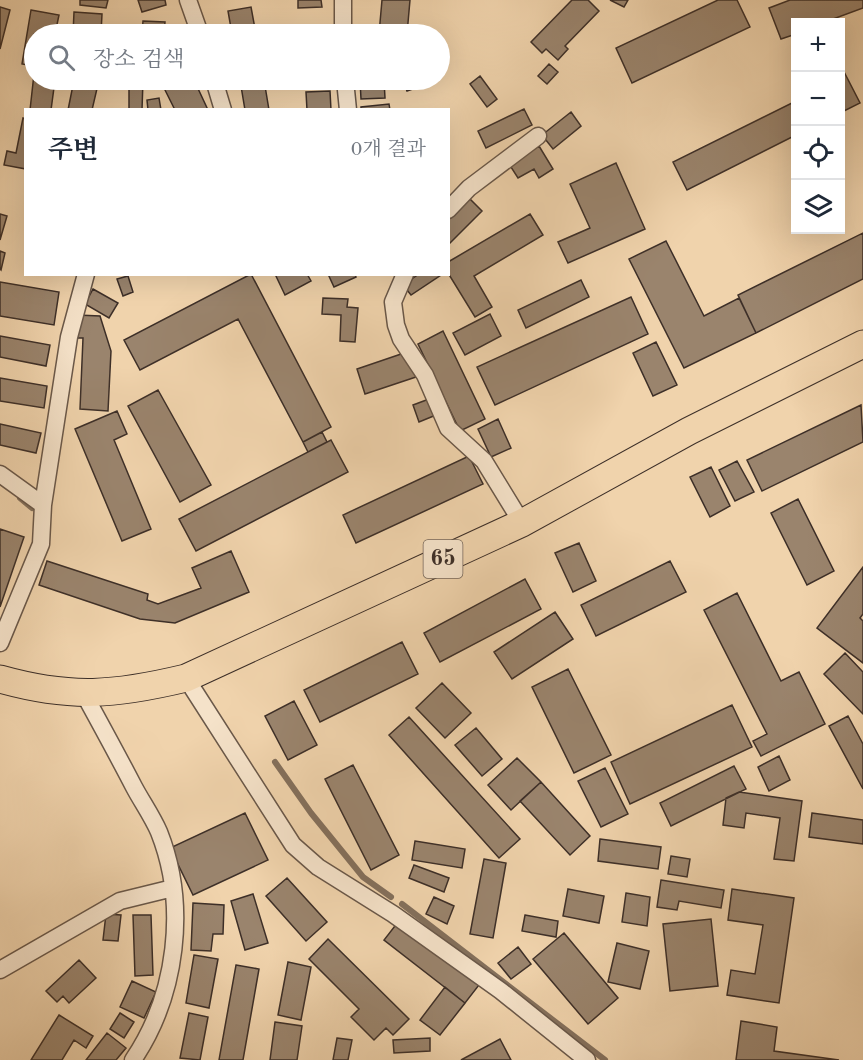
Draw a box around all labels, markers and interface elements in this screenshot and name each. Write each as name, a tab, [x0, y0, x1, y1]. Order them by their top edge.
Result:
map controls	[791, 18, 845, 234]
button: +	[791, 18, 845, 72]
search box	[24, 24, 450, 90]
icon: search	[45, 41, 78, 74]
text: 장소 검색	[93, 49, 184, 71]
button: −	[791, 72, 845, 126]
button: locate	[791, 126, 845, 180]
text: 주변	[48, 138, 98, 164]
text: 0개 결과	[351, 140, 426, 160]
button: layers	[791, 180, 845, 234]
road number: 65	[424, 540, 462, 578]

